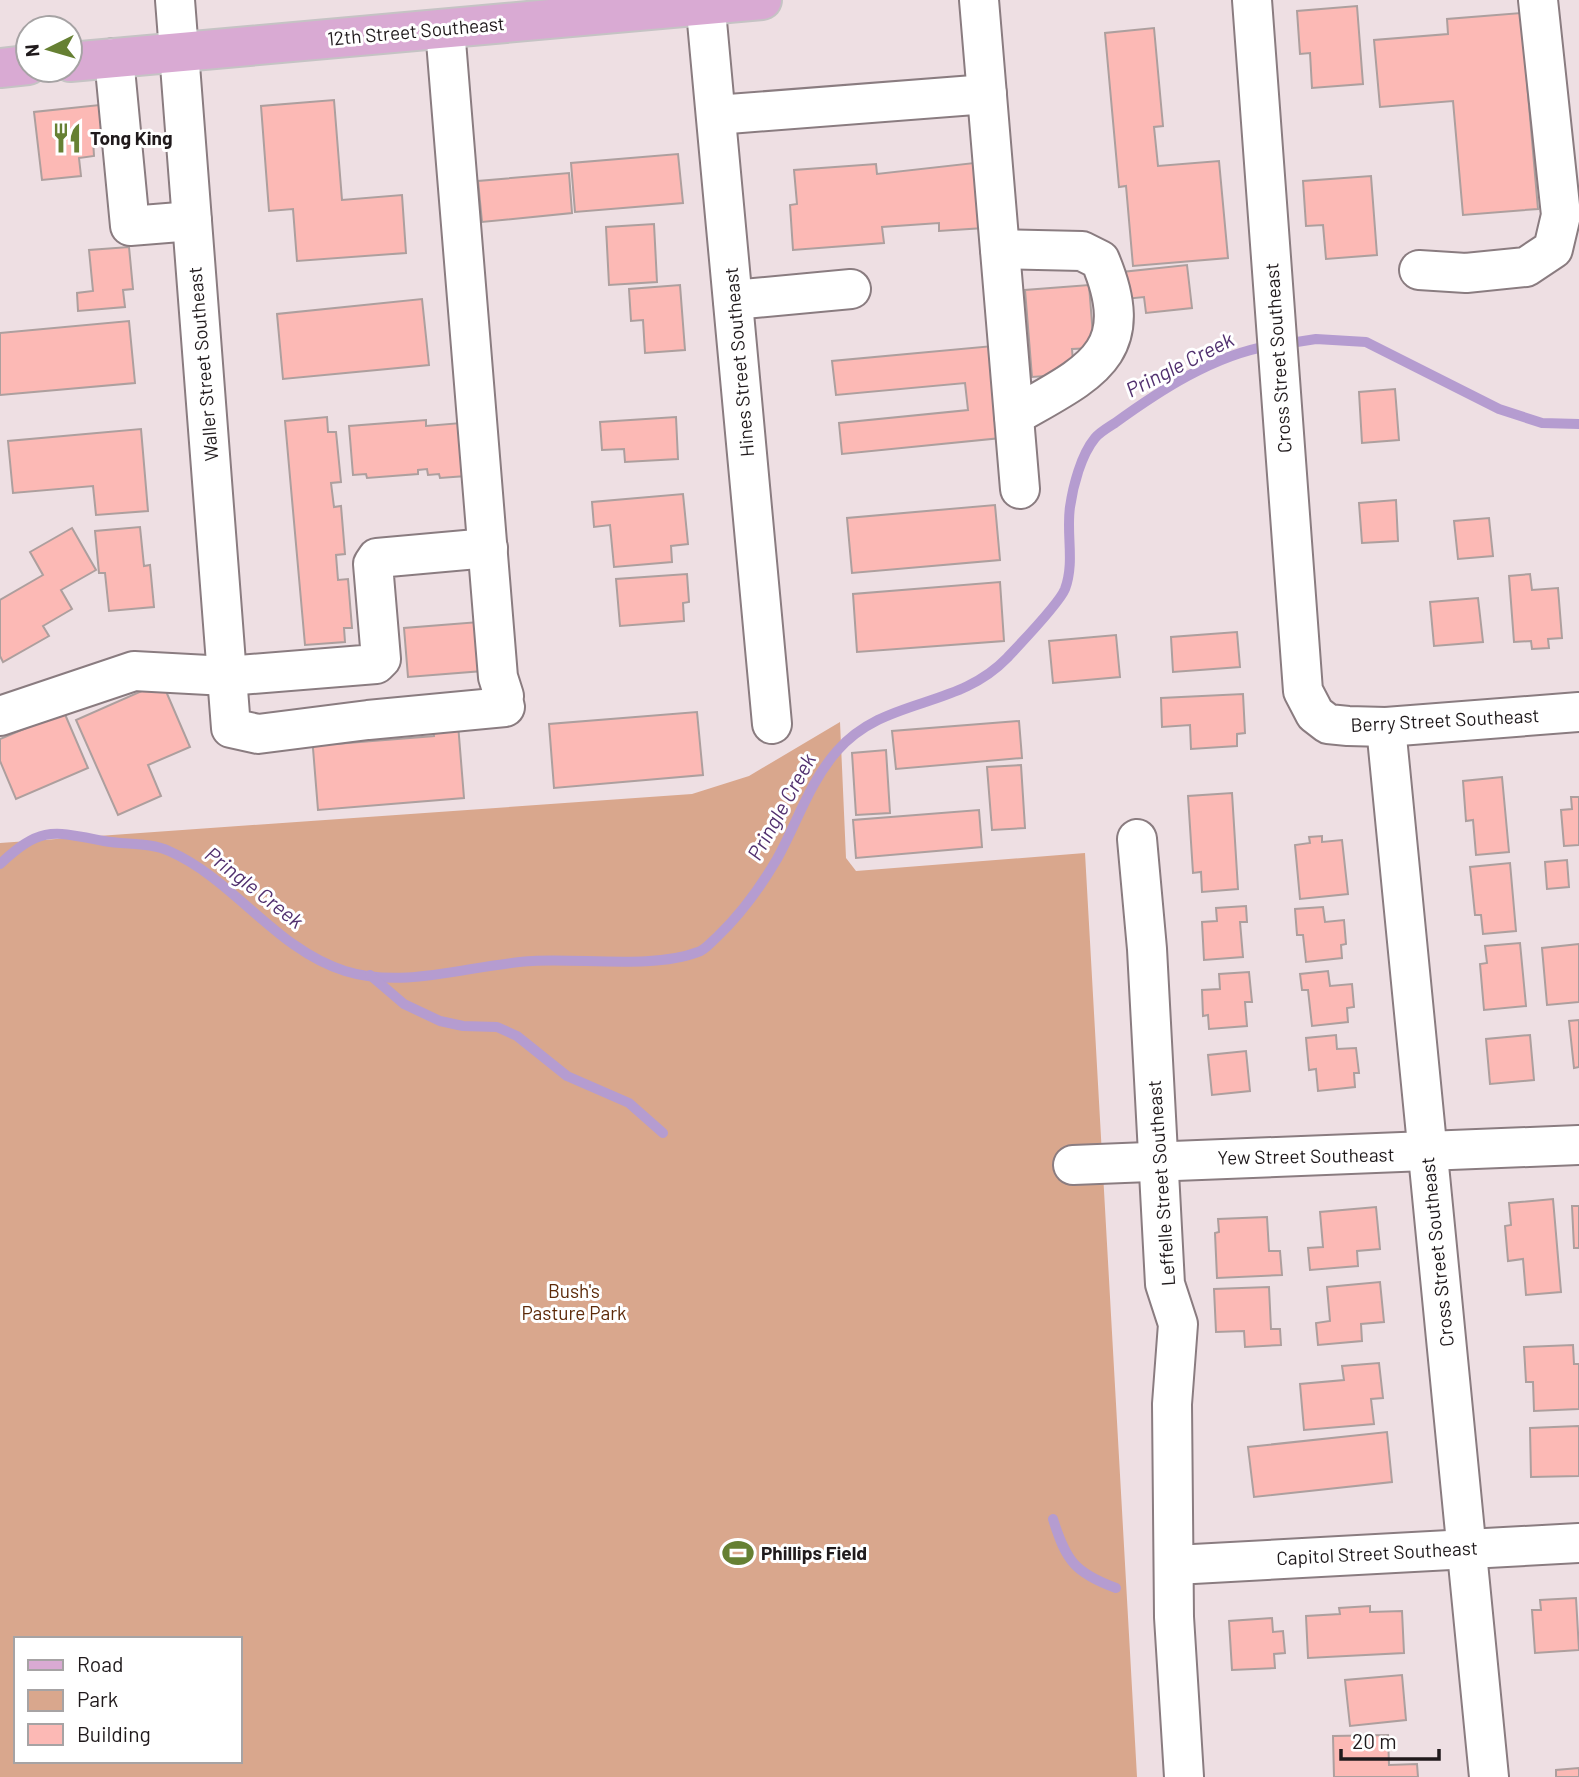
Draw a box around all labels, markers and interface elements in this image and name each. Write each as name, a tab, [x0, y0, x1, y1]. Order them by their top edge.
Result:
street label: 12th Street Southeast	[326, 11, 506, 50]
north arrow	[14, 14, 84, 84]
text: N	[20, 43, 44, 58]
restaurant icon: Tong King	[50, 121, 84, 155]
place label: Tong King	[90, 126, 173, 149]
street label: Cross Street Southeast	[1259, 262, 1296, 454]
street label: Waller Street Southeast	[183, 266, 222, 462]
street label: Hines Street Southeast	[719, 266, 758, 458]
water label: Pringle Creek	[1121, 325, 1238, 402]
street label: Berry Street Southeast	[1350, 703, 1540, 736]
water label: Pringle Creek	[741, 748, 821, 864]
water label: Pringle Creek	[201, 841, 310, 933]
street label: Leffelle Street Southeast	[1142, 1079, 1179, 1287]
street label: Yew Street Southeast	[1217, 1142, 1395, 1169]
street label: Cross Street Southeast	[1415, 1156, 1458, 1348]
park label: Bush's Pasture Park	[521, 1279, 627, 1324]
sports icon: Phillips Field	[721, 1536, 755, 1570]
street label: Capitol Street Southeast	[1276, 1536, 1478, 1569]
place label: Phillips Field	[761, 1541, 867, 1564]
legend	[14, 1637, 242, 1763]
text: Road	[77, 1651, 123, 1676]
text: Park	[77, 1686, 118, 1711]
scale bar	[1341, 1718, 1439, 1762]
text: Building	[77, 1721, 151, 1746]
text: 20 m	[1352, 1728, 1397, 1753]

